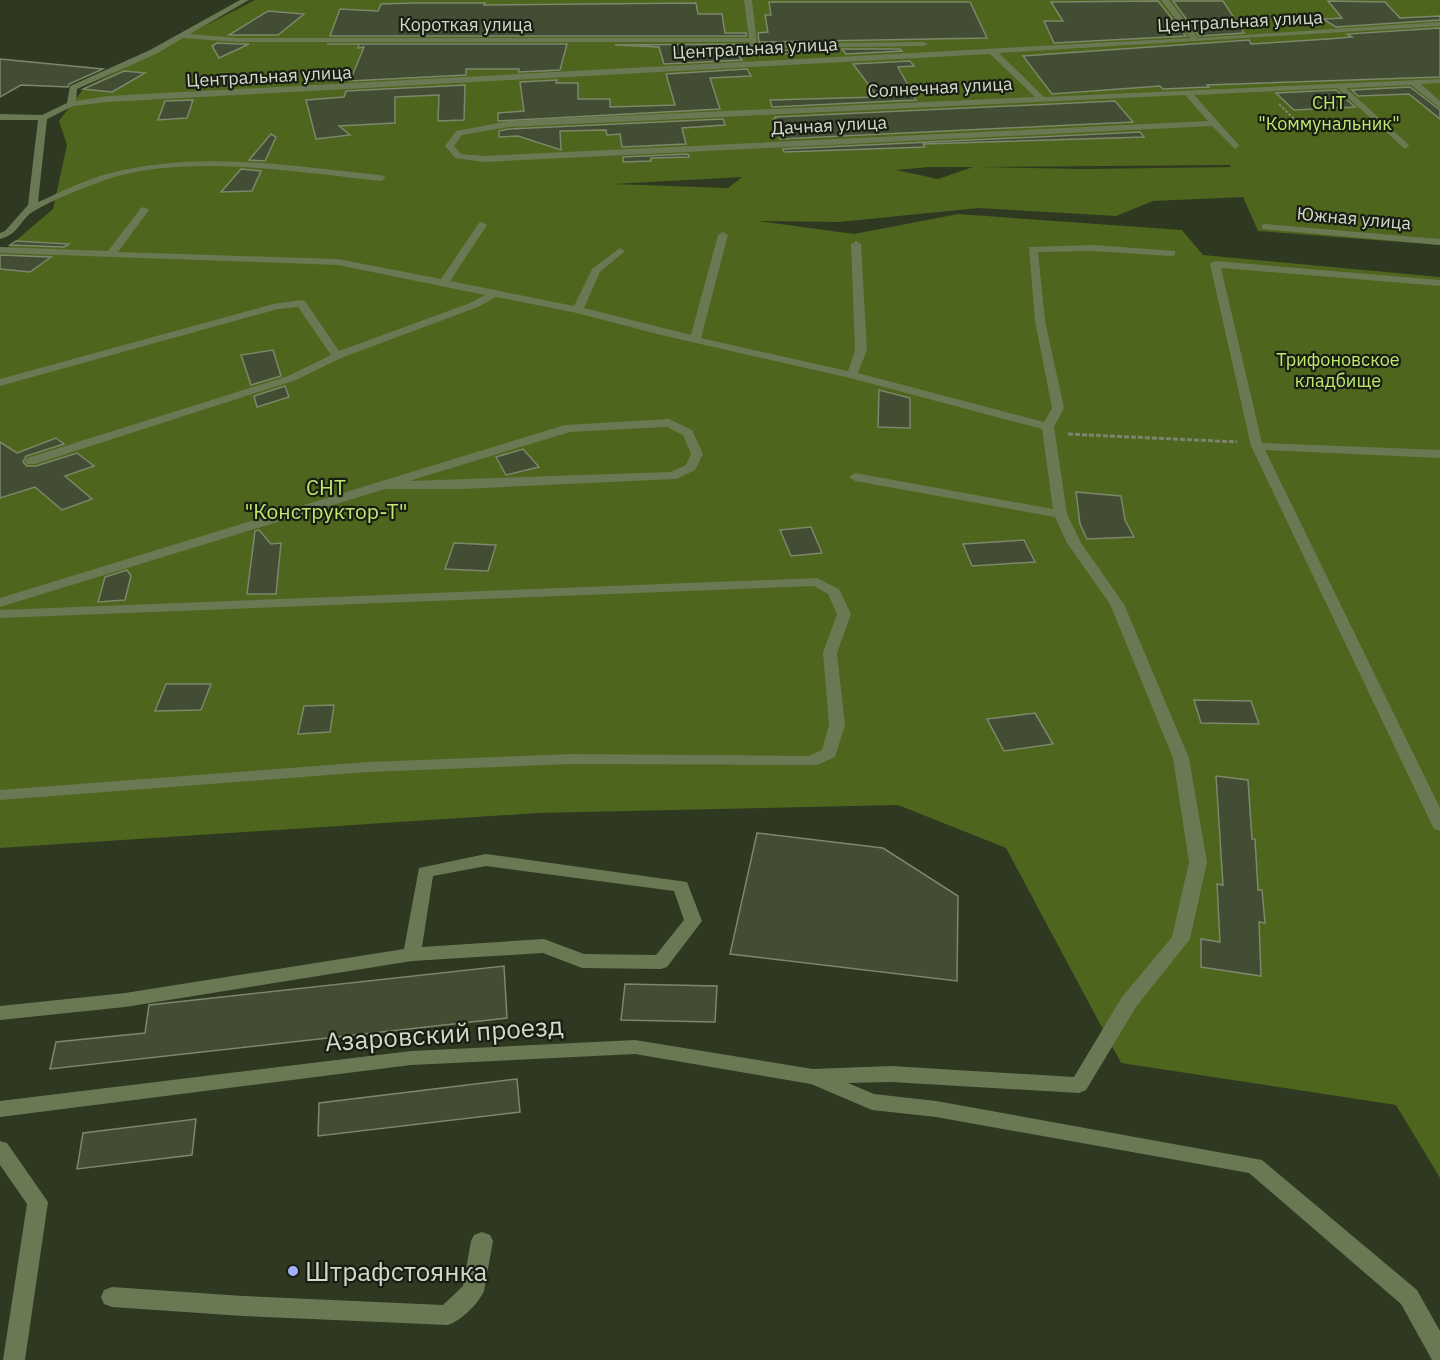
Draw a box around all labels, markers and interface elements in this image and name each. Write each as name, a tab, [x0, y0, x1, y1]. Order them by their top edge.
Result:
street label: Центральная улица	[1157, 5, 1324, 37]
street label: Короткая улица	[399, 13, 533, 36]
street label: Центральная улица	[672, 32, 839, 64]
street label: Центральная улица	[186, 60, 353, 92]
street label: Солнечная улица	[867, 72, 1014, 102]
park label: СНТ "Коммунальник"	[1258, 91, 1400, 135]
street label: Дачная улица	[770, 110, 888, 140]
street label: Южная улица	[1296, 202, 1413, 234]
park label: Трифоновское кладбище	[1276, 348, 1400, 392]
park label: СНТ "Конструктор-Т"	[244, 473, 408, 525]
street label: Азаровский проезд	[324, 1008, 564, 1058]
place label: Штрафстоянка	[305, 1254, 488, 1288]
marker: Штрафстоянка	[286, 1264, 300, 1278]

